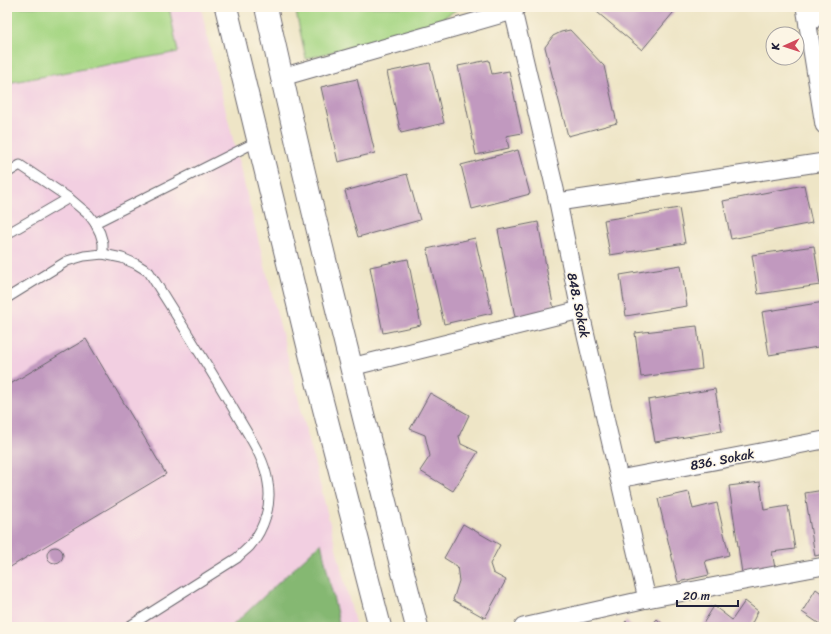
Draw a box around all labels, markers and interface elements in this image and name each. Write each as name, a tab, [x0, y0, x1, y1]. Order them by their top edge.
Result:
north arrow	[765, 26, 805, 66]
text: K	[766, 41, 785, 51]
street label: 848. Sokak	[560, 270, 597, 340]
street label: 836. Sokak	[688, 442, 756, 477]
scale bar	[677, 582, 738, 608]
text: 20 m	[683, 585, 710, 607]

